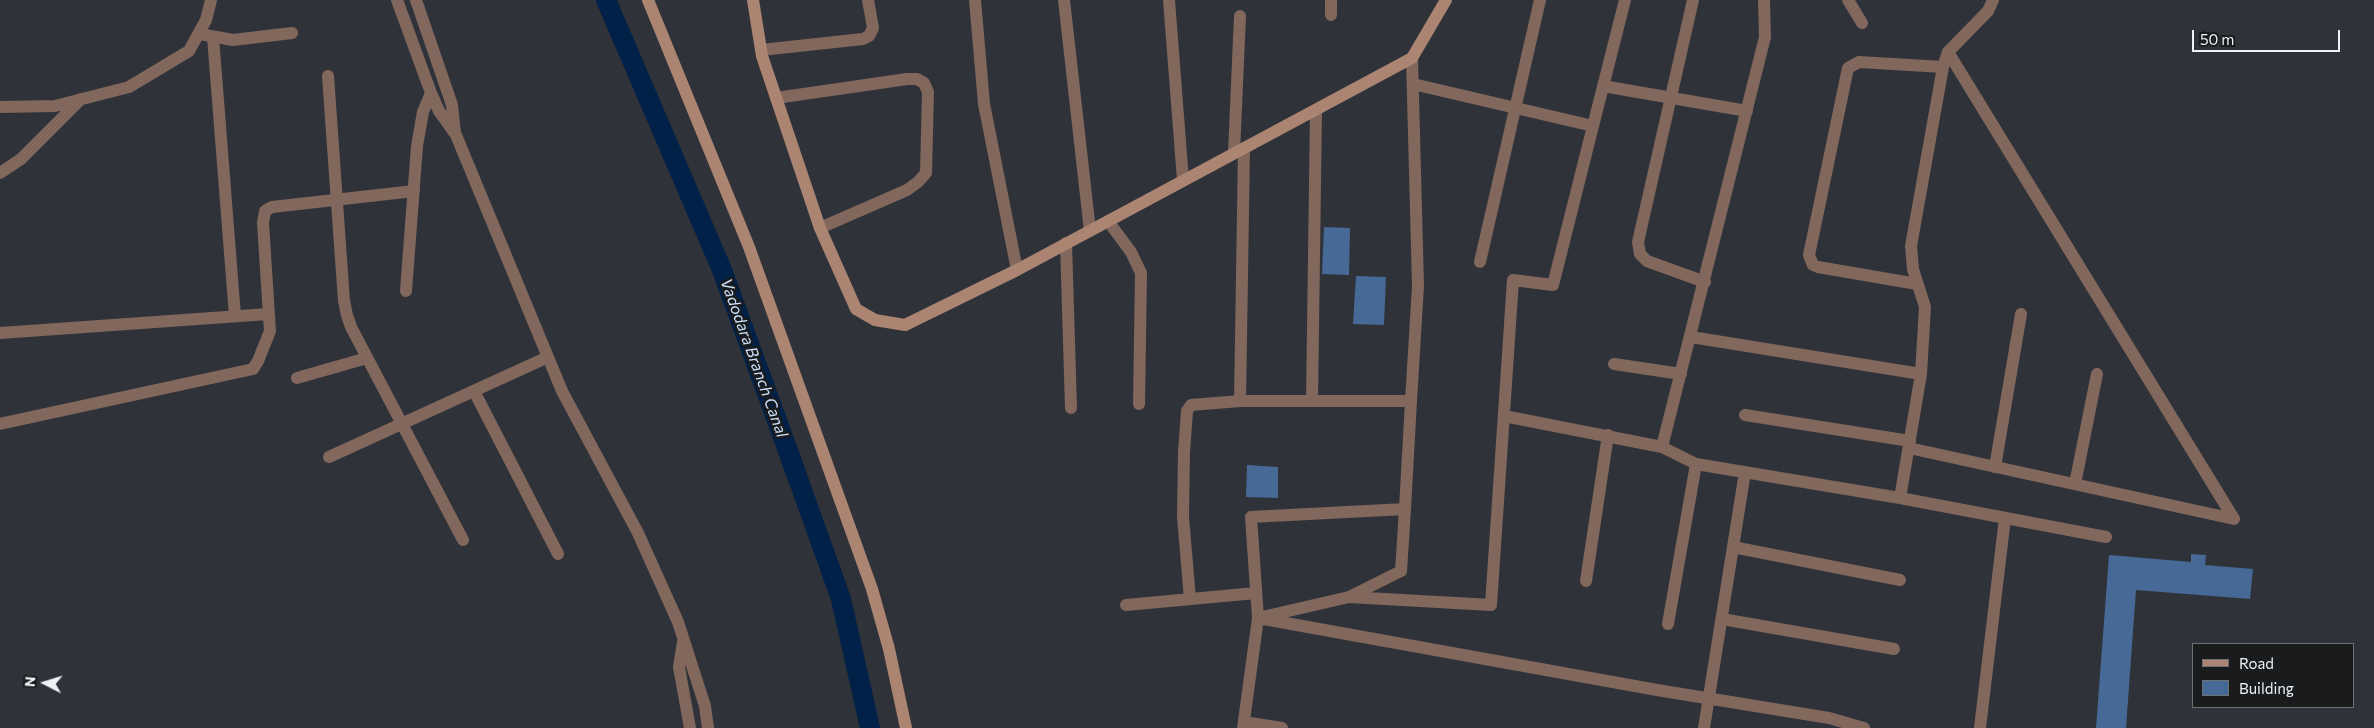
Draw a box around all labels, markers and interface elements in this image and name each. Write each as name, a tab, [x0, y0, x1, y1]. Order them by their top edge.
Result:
scale bar	[2194, 20, 2342, 52]
text: 50 m	[2200, 30, 2234, 48]
water label: Vadodara Branch Canal	[716, 276, 792, 440]
legend	[2192, 643, 2354, 708]
text: Road	[2239, 654, 2274, 672]
north arrow	[20, 658, 70, 708]
text: N	[21, 676, 38, 688]
text: Building	[2239, 679, 2294, 697]

